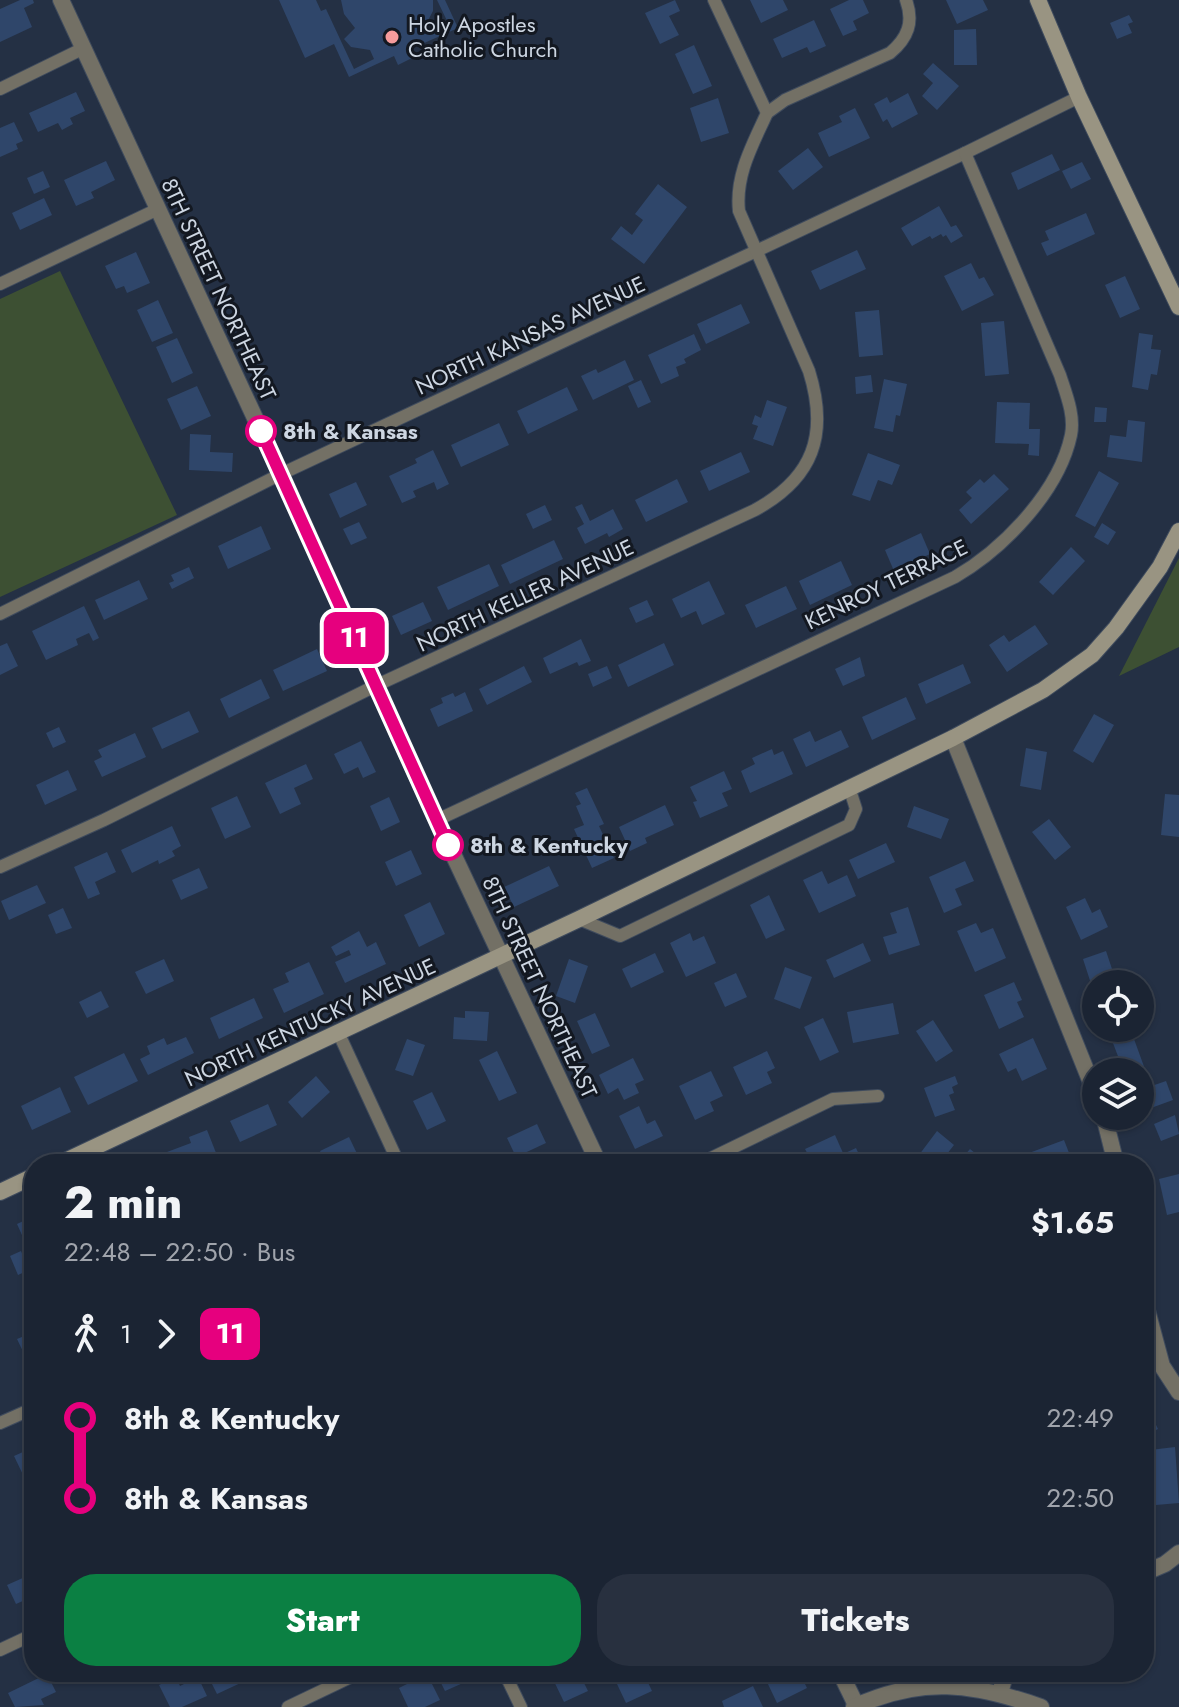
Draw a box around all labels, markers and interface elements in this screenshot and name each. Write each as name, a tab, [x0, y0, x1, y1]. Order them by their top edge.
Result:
place label: Holy Apostles Catholic Church	[408, 8, 558, 65]
marker: Holy Apostles Catholic Church	[383, 28, 401, 46]
street label: 8TH STREET NORTHEAST	[154, 173, 285, 406]
street label: NORTH KANSAS AVENUE	[410, 268, 650, 402]
place label: 8th & Kansas	[283, 415, 418, 447]
marker: 8th & Kansas	[246, 416, 276, 446]
street label: NORTH KELLER AVENUE	[411, 531, 639, 659]
street label: KENROY TERRACE	[799, 531, 973, 637]
line badge: 11	[318, 612, 390, 664]
text: 11	[340, 617, 368, 658]
place label: 8th & Kentucky	[470, 829, 629, 861]
marker: 8th & Kentucky	[433, 830, 463, 860]
street label: 8TH STREET NORTHEAST	[475, 871, 606, 1104]
street label: NORTH KENTUCKY AVENUE	[179, 950, 441, 1094]
map controls	[1082, 970, 1154, 1130]
button: locate	[1082, 970, 1154, 1042]
button: layers	[1082, 1058, 1154, 1130]
text: 2 min	[64, 1171, 182, 1235]
text: $1.65	[1031, 1201, 1114, 1244]
text: 22:48 – 22:50 · Bus	[64, 1233, 295, 1271]
icon: walk	[64, 1312, 108, 1356]
icon: forward	[144, 1312, 188, 1356]
text: 11	[216, 1313, 244, 1354]
text: 1	[120, 1315, 132, 1353]
text: 8th & Kentucky	[124, 1397, 340, 1440]
text: 22:49	[1046, 1399, 1114, 1437]
text: 8th & Kansas	[124, 1477, 308, 1520]
text: 22:50	[1046, 1479, 1114, 1517]
button: Start	[64, 1574, 581, 1666]
button: Tickets	[597, 1574, 1114, 1666]

